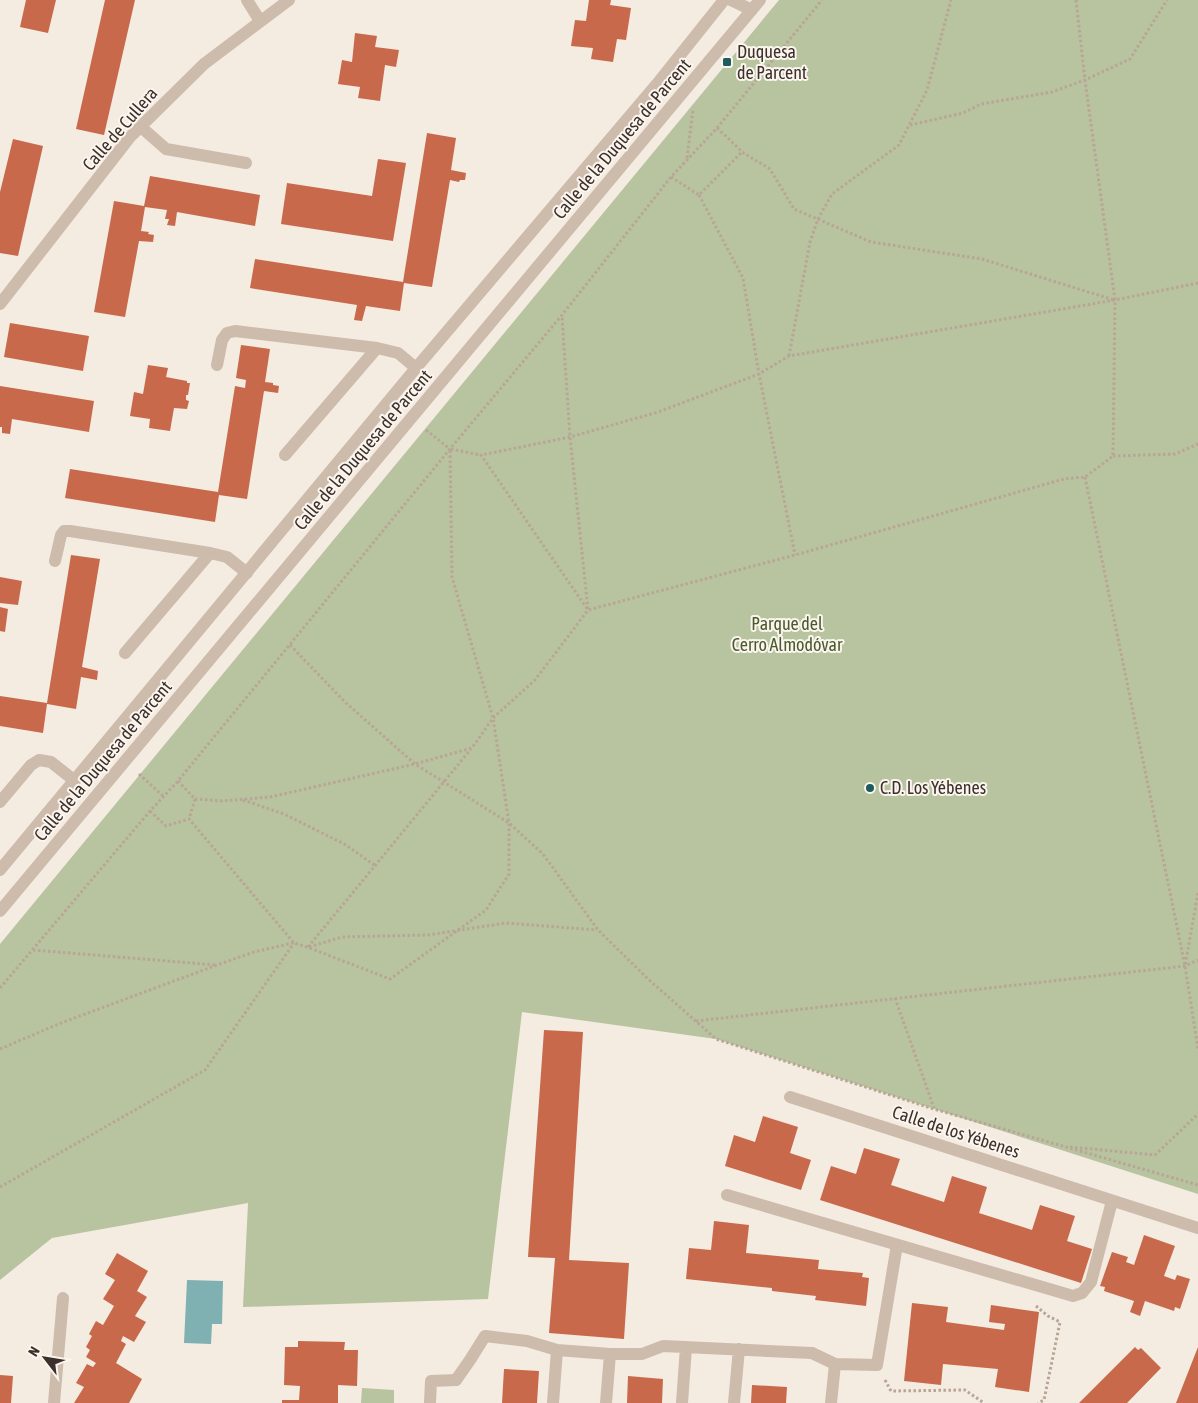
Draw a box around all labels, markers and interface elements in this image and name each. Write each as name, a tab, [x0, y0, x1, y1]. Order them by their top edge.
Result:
place label: Duquesa de Parcent	[737, 41, 807, 83]
street label: Calle de la Duquesa de Parcent	[548, 54, 695, 223]
marker: Duquesa de Parcent	[721, 56, 733, 68]
street label: Calle de Cullera	[78, 83, 161, 175]
street label: Calle de la Duquesa de Parcent	[289, 365, 436, 534]
park label: Parque del Cerro Almodóvar	[732, 613, 843, 655]
street label: Calle de la Duquesa de Parcent	[29, 676, 176, 845]
place label: C.D. Los Yébenes	[880, 777, 986, 798]
marker: C.D. Los Yébenes	[864, 782, 876, 794]
street label: Calle de los Yébenes	[890, 1101, 1022, 1162]
north arrow	[20, 1333, 70, 1383]
text: N	[25, 1344, 43, 1359]

